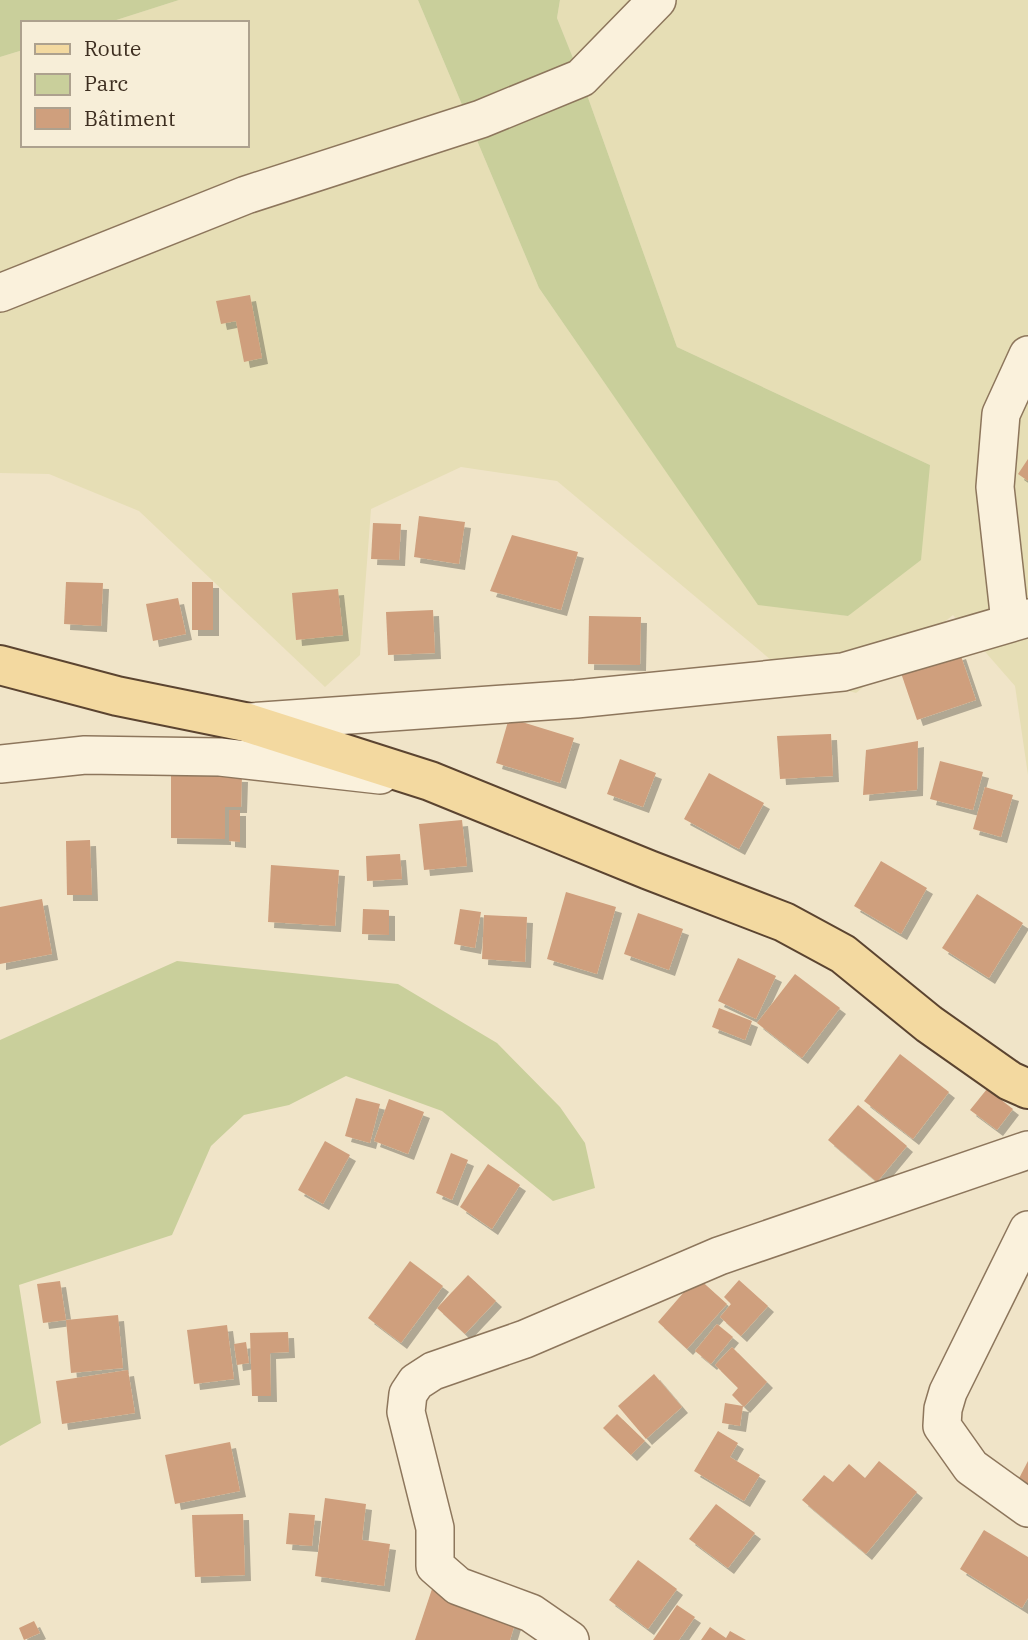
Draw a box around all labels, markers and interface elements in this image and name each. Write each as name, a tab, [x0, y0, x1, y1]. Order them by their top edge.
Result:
legend	[21, 21, 248, 147]
text: Route	[84, 34, 141, 62]
text: Parc	[84, 69, 128, 97]
text: Bâtiment	[84, 104, 175, 132]

